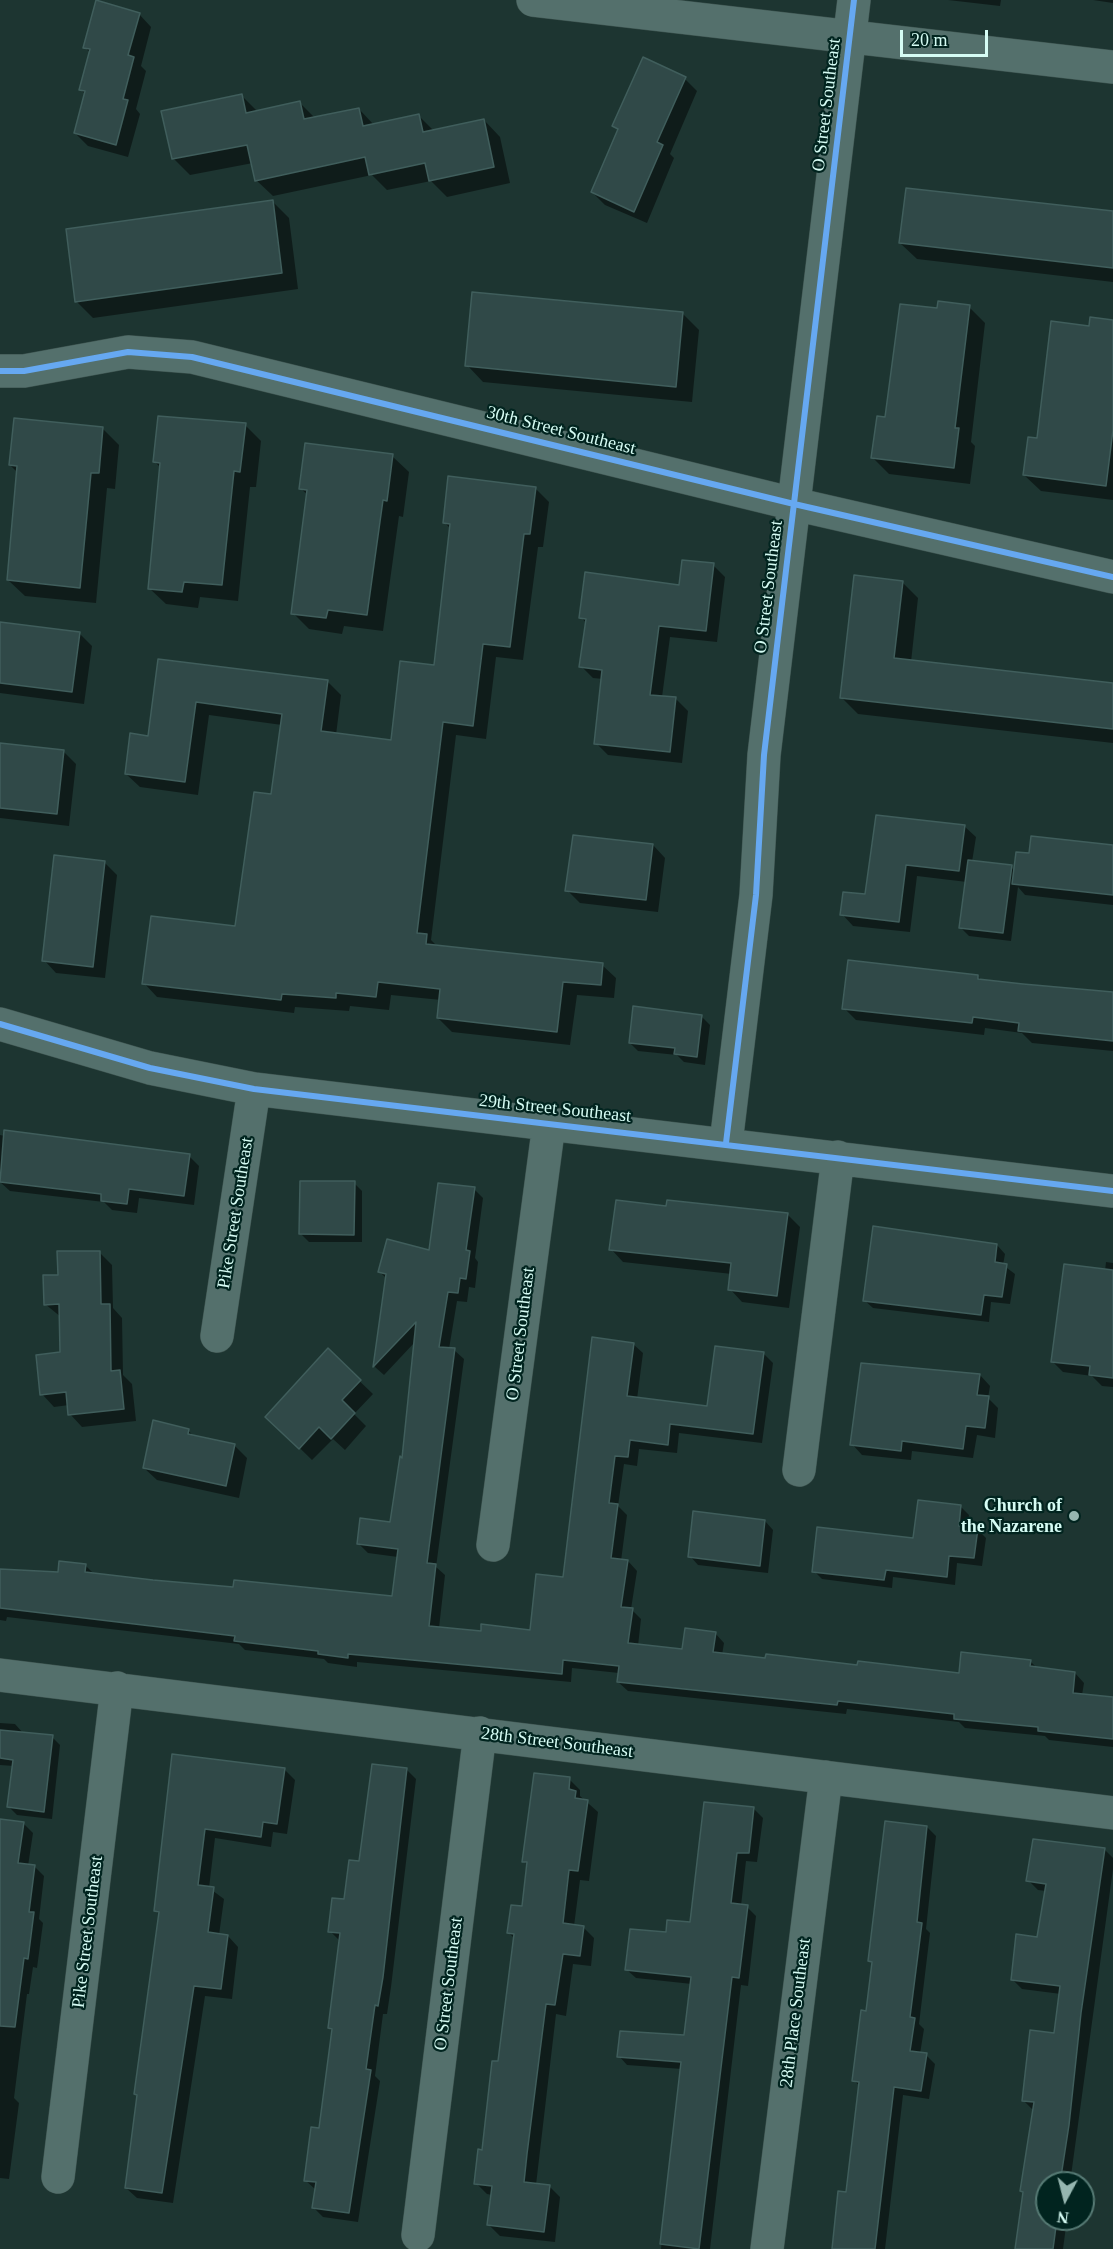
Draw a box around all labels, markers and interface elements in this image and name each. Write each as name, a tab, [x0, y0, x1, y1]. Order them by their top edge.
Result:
scale bar	[903, 18, 992, 56]
text: 20 m	[911, 30, 948, 50]
street label: O Street Southeast	[808, 37, 846, 173]
street label: 30th Street Southeast	[484, 402, 638, 460]
street label: O Street Southeast	[750, 519, 788, 655]
street label: 29th Street Southeast	[478, 1090, 632, 1128]
street label: Pike Street Southeast	[213, 1136, 259, 1290]
street label: O Street Southeast	[502, 1266, 540, 1402]
place label: Church of the Nazarene	[961, 1495, 1062, 1538]
marker: Church of the Nazarene	[1067, 1509, 1081, 1523]
street label: 28th Street Southeast	[480, 1723, 634, 1763]
street label: Pike Street Southeast	[68, 1855, 108, 2009]
street label: O Street Southeast	[430, 1916, 468, 2052]
street label: 28th Place Southeast	[776, 1937, 816, 2089]
north arrow	[1035, 2171, 1095, 2231]
text: N	[1056, 2208, 1070, 2227]

